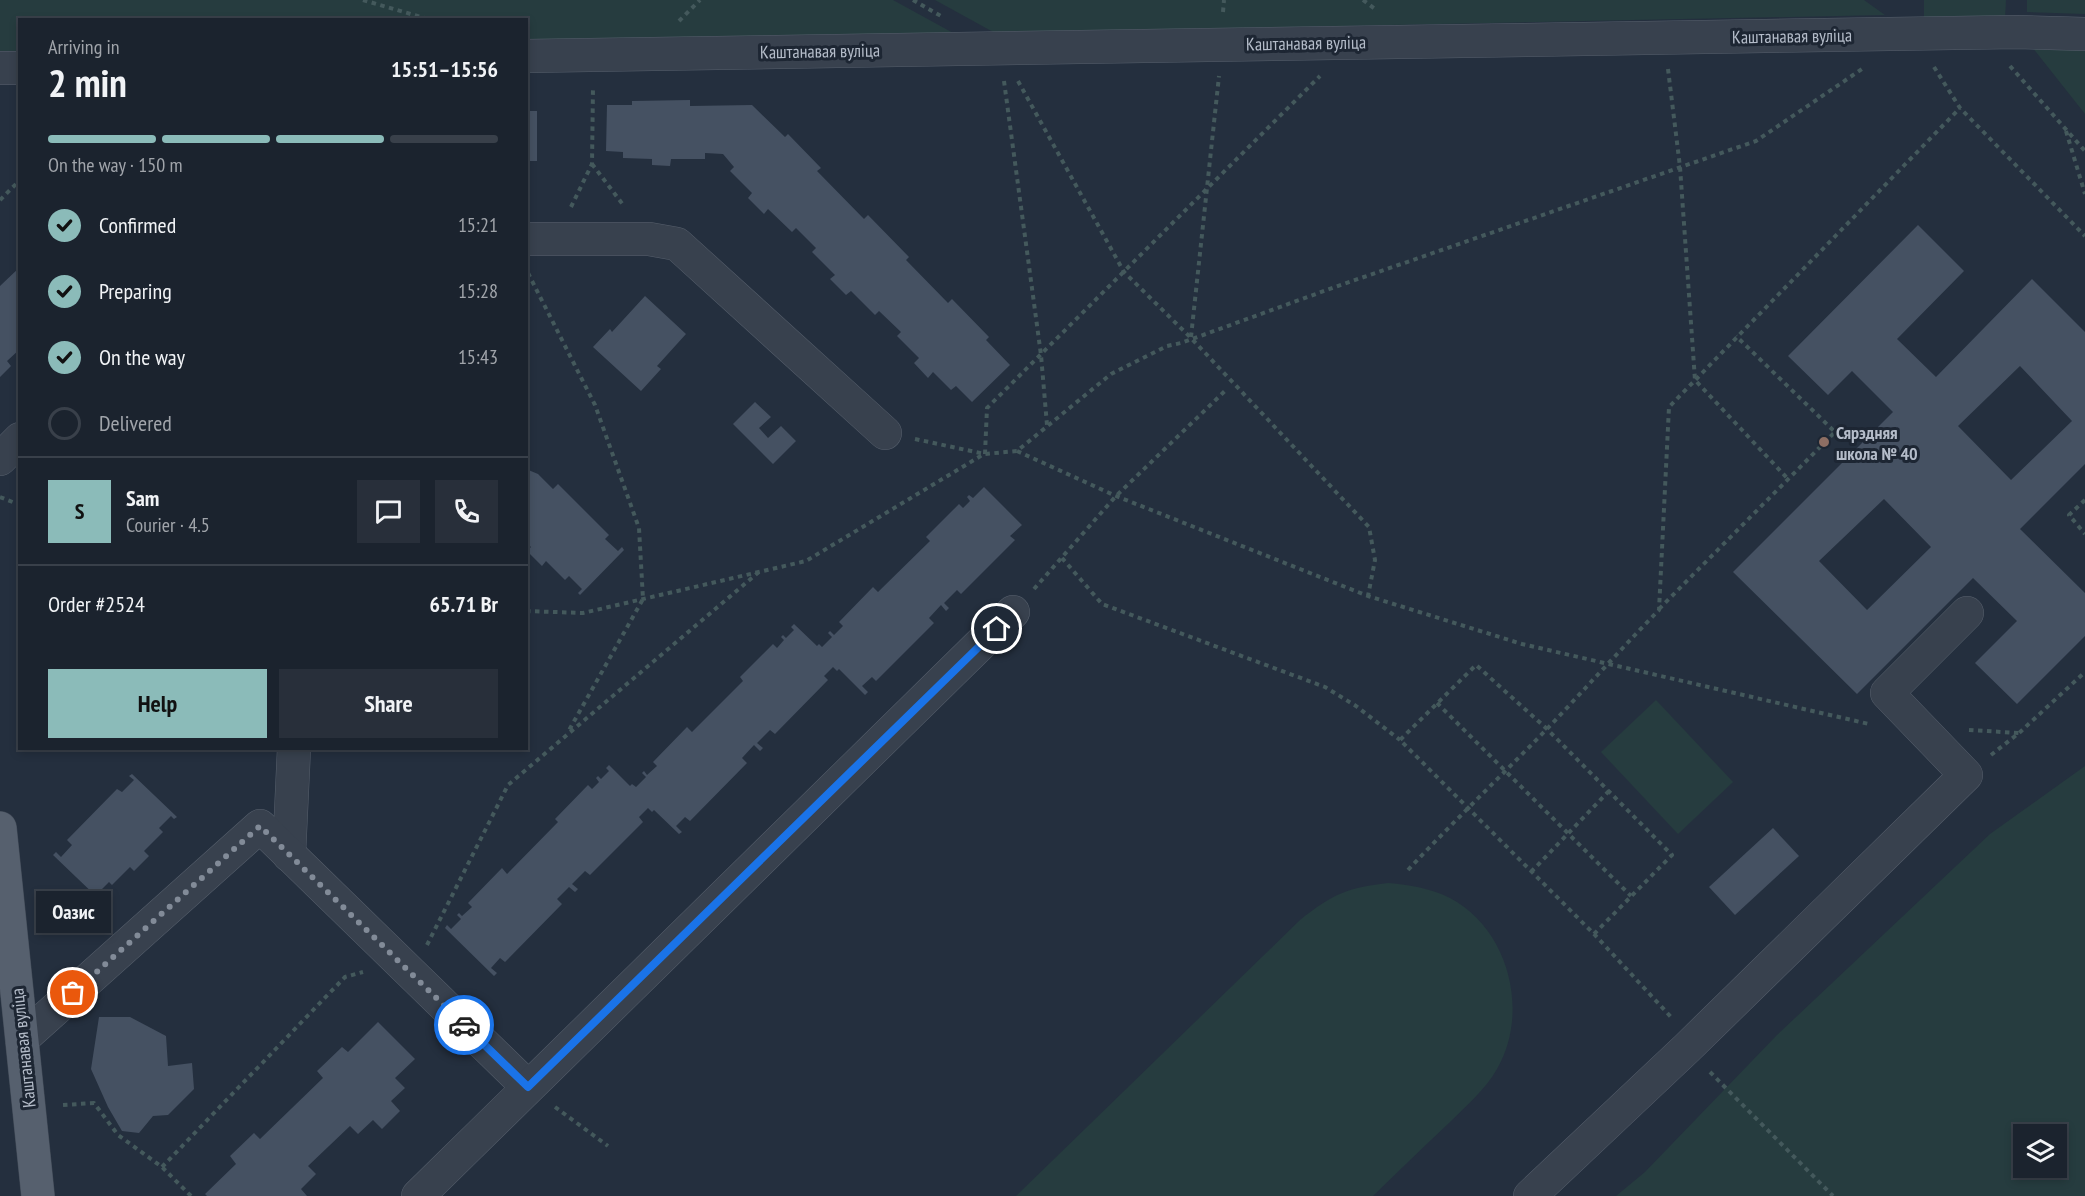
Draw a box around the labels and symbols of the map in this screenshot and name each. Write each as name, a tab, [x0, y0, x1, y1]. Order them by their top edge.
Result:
street label: Каштанавая вуліца	[1732, 23, 1852, 49]
street label: Каштанавая вуліца	[1246, 30, 1366, 56]
street label: Каштанавая вуліца	[760, 38, 880, 64]
place label: Сярэдняя школа № 40	[1836, 421, 1918, 465]
marker: Сярэдняя школа № 40	[1817, 435, 1831, 449]
pin	[971, 603, 1022, 654]
callout: Оазис	[36, 891, 110, 933]
pin	[47, 967, 98, 1018]
street label: Каштанавая вуліца	[5, 987, 41, 1109]
courier	[434, 995, 494, 1055]

